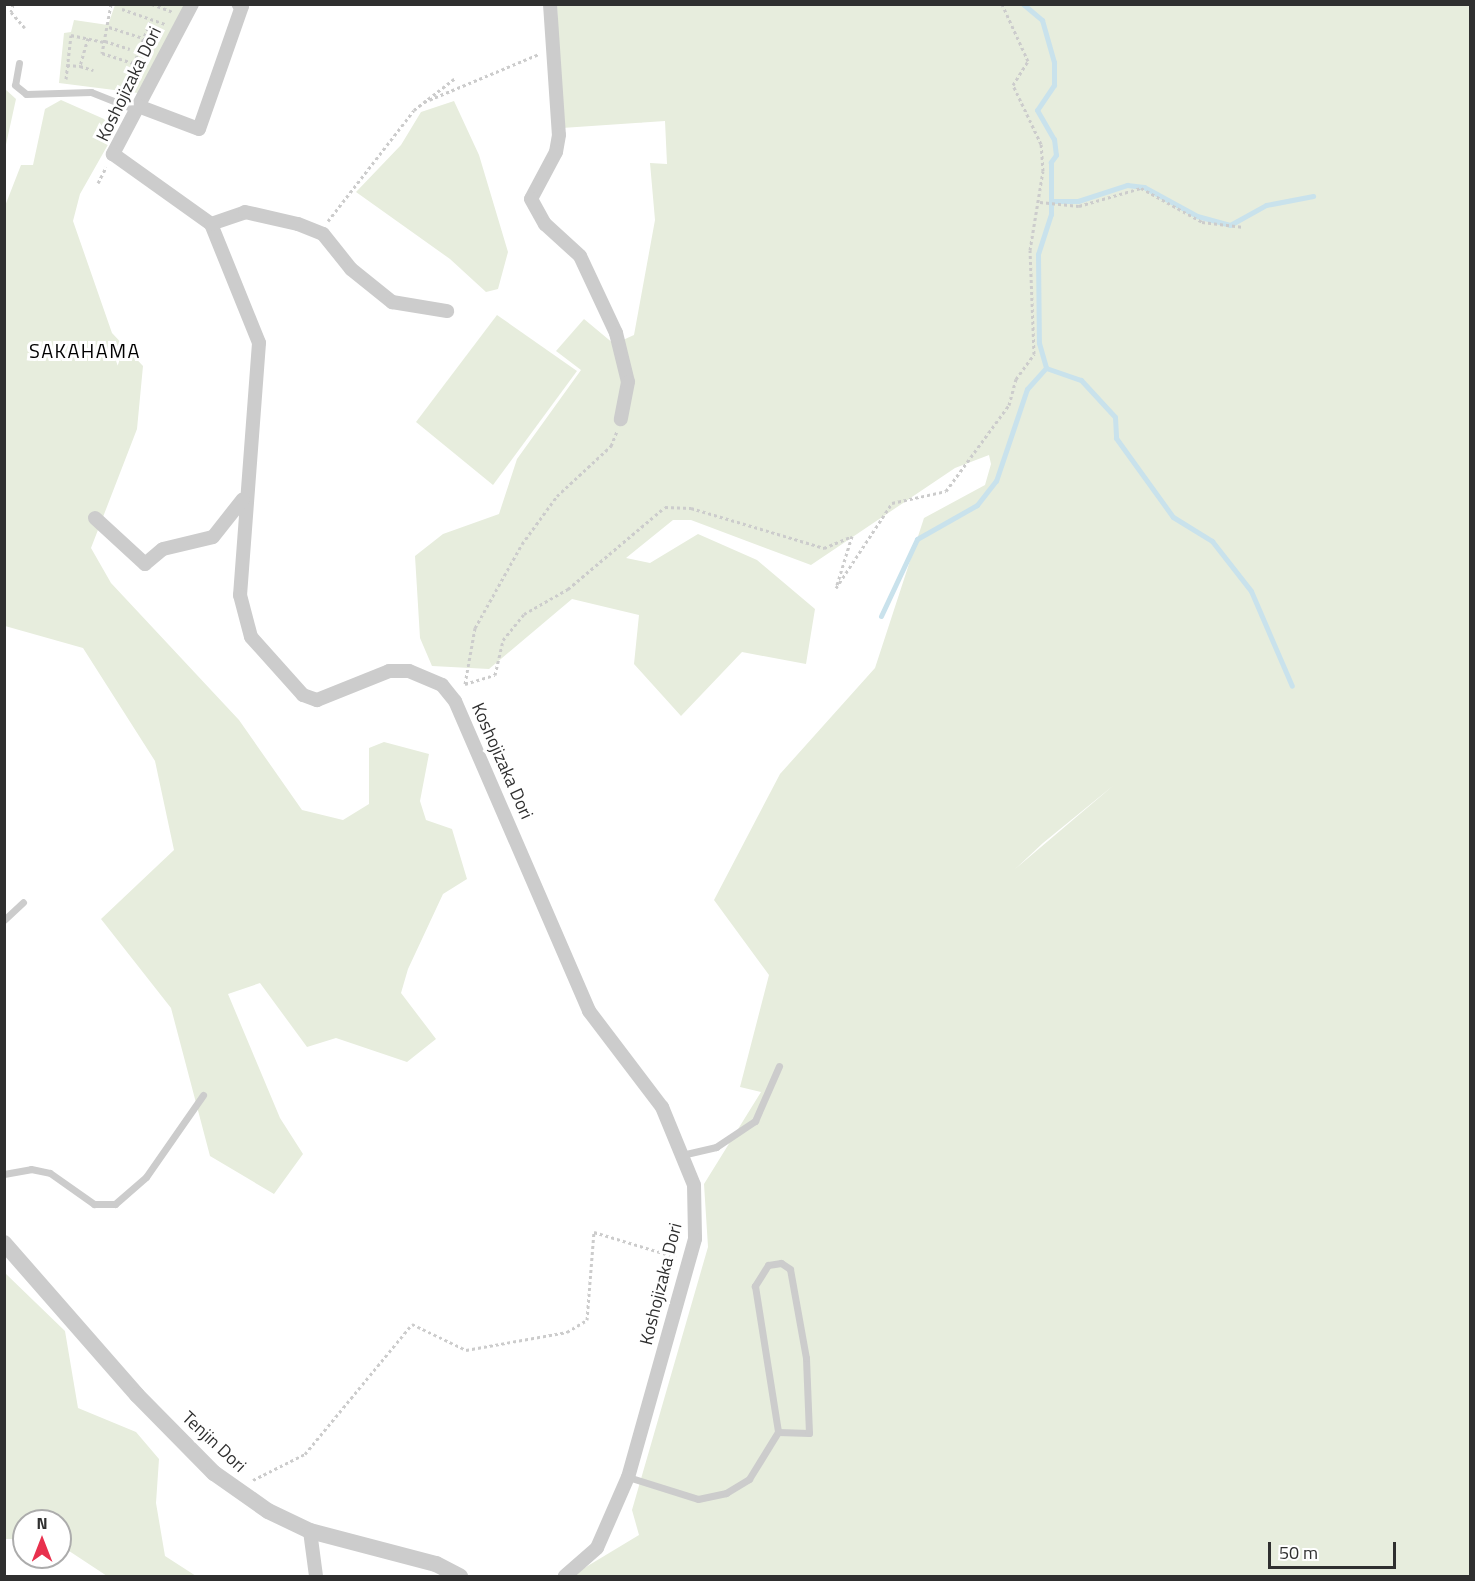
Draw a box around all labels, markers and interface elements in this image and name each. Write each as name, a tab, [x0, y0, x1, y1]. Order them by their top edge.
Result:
street label: Koshojizaka Dori	[92, 23, 166, 145]
district label: SAKAHAMA	[29, 338, 141, 362]
street label: Koshojizaka Dori	[467, 700, 537, 822]
street label: Koshojizaka Dori	[635, 1221, 687, 1347]
street label: Tenjin Dori	[178, 1407, 250, 1477]
north arrow	[12, 1509, 72, 1569]
text: N	[36, 1511, 48, 1535]
scale bar	[1271, 1530, 1398, 1568]
text: 50 m	[1279, 1539, 1318, 1566]

